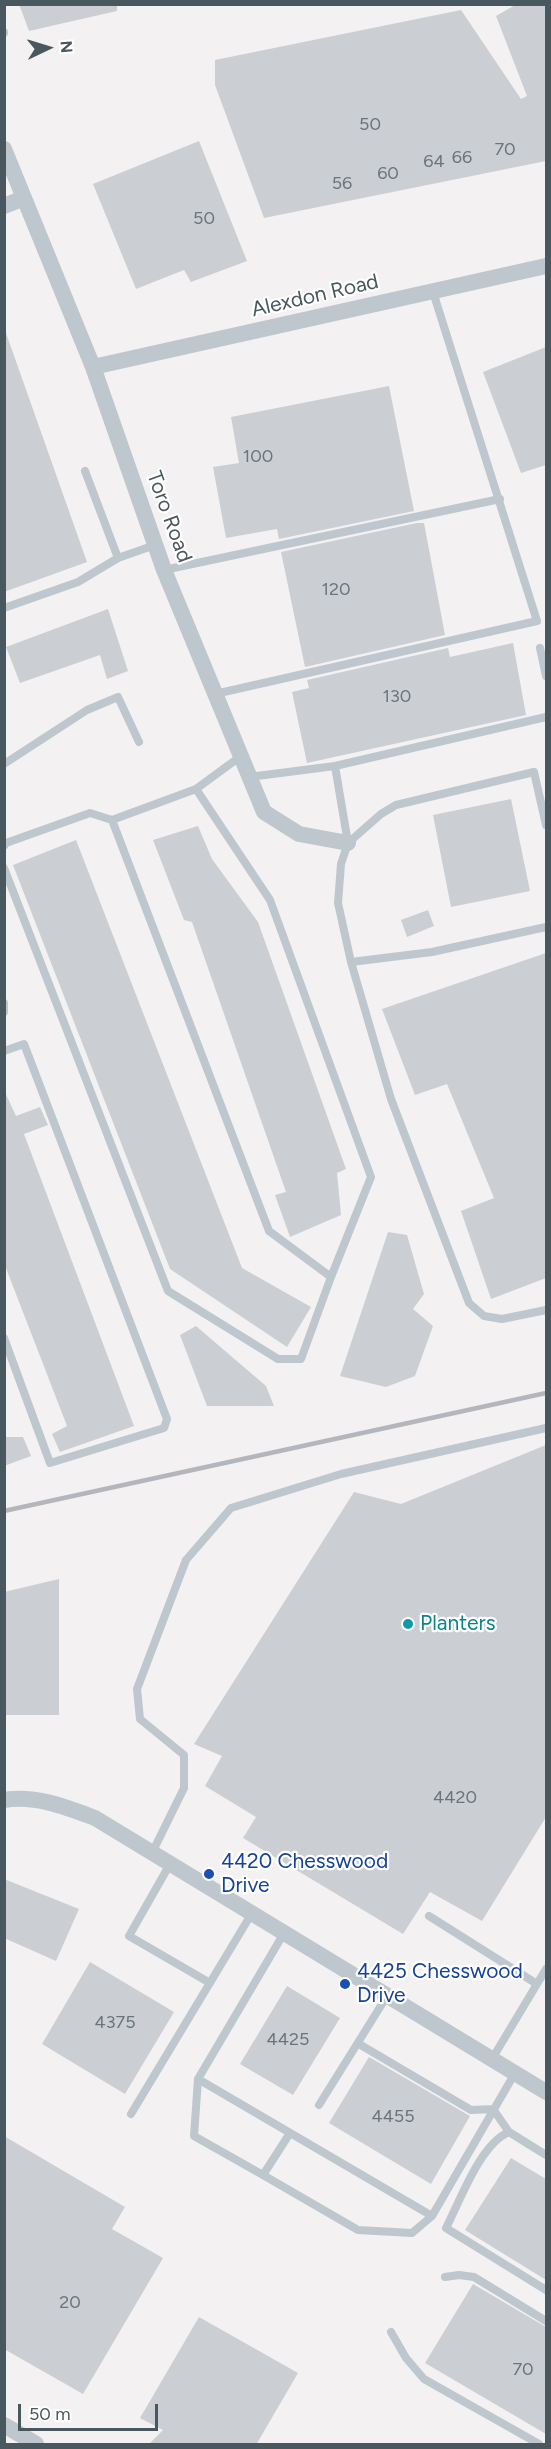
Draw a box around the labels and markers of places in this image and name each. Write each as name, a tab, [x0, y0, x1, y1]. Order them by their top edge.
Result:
place label: Planters	[420, 1611, 495, 1637]
marker: Planters	[401, 1617, 415, 1631]
place label: 4420 Chesswood Drive	[221, 1849, 388, 1899]
marker: 4420 Chesswood Drive	[202, 1867, 216, 1881]
place label: 4425 Chesswood Drive	[357, 1959, 523, 2009]
marker: 4425 Chesswood Drive	[338, 1977, 352, 1991]

